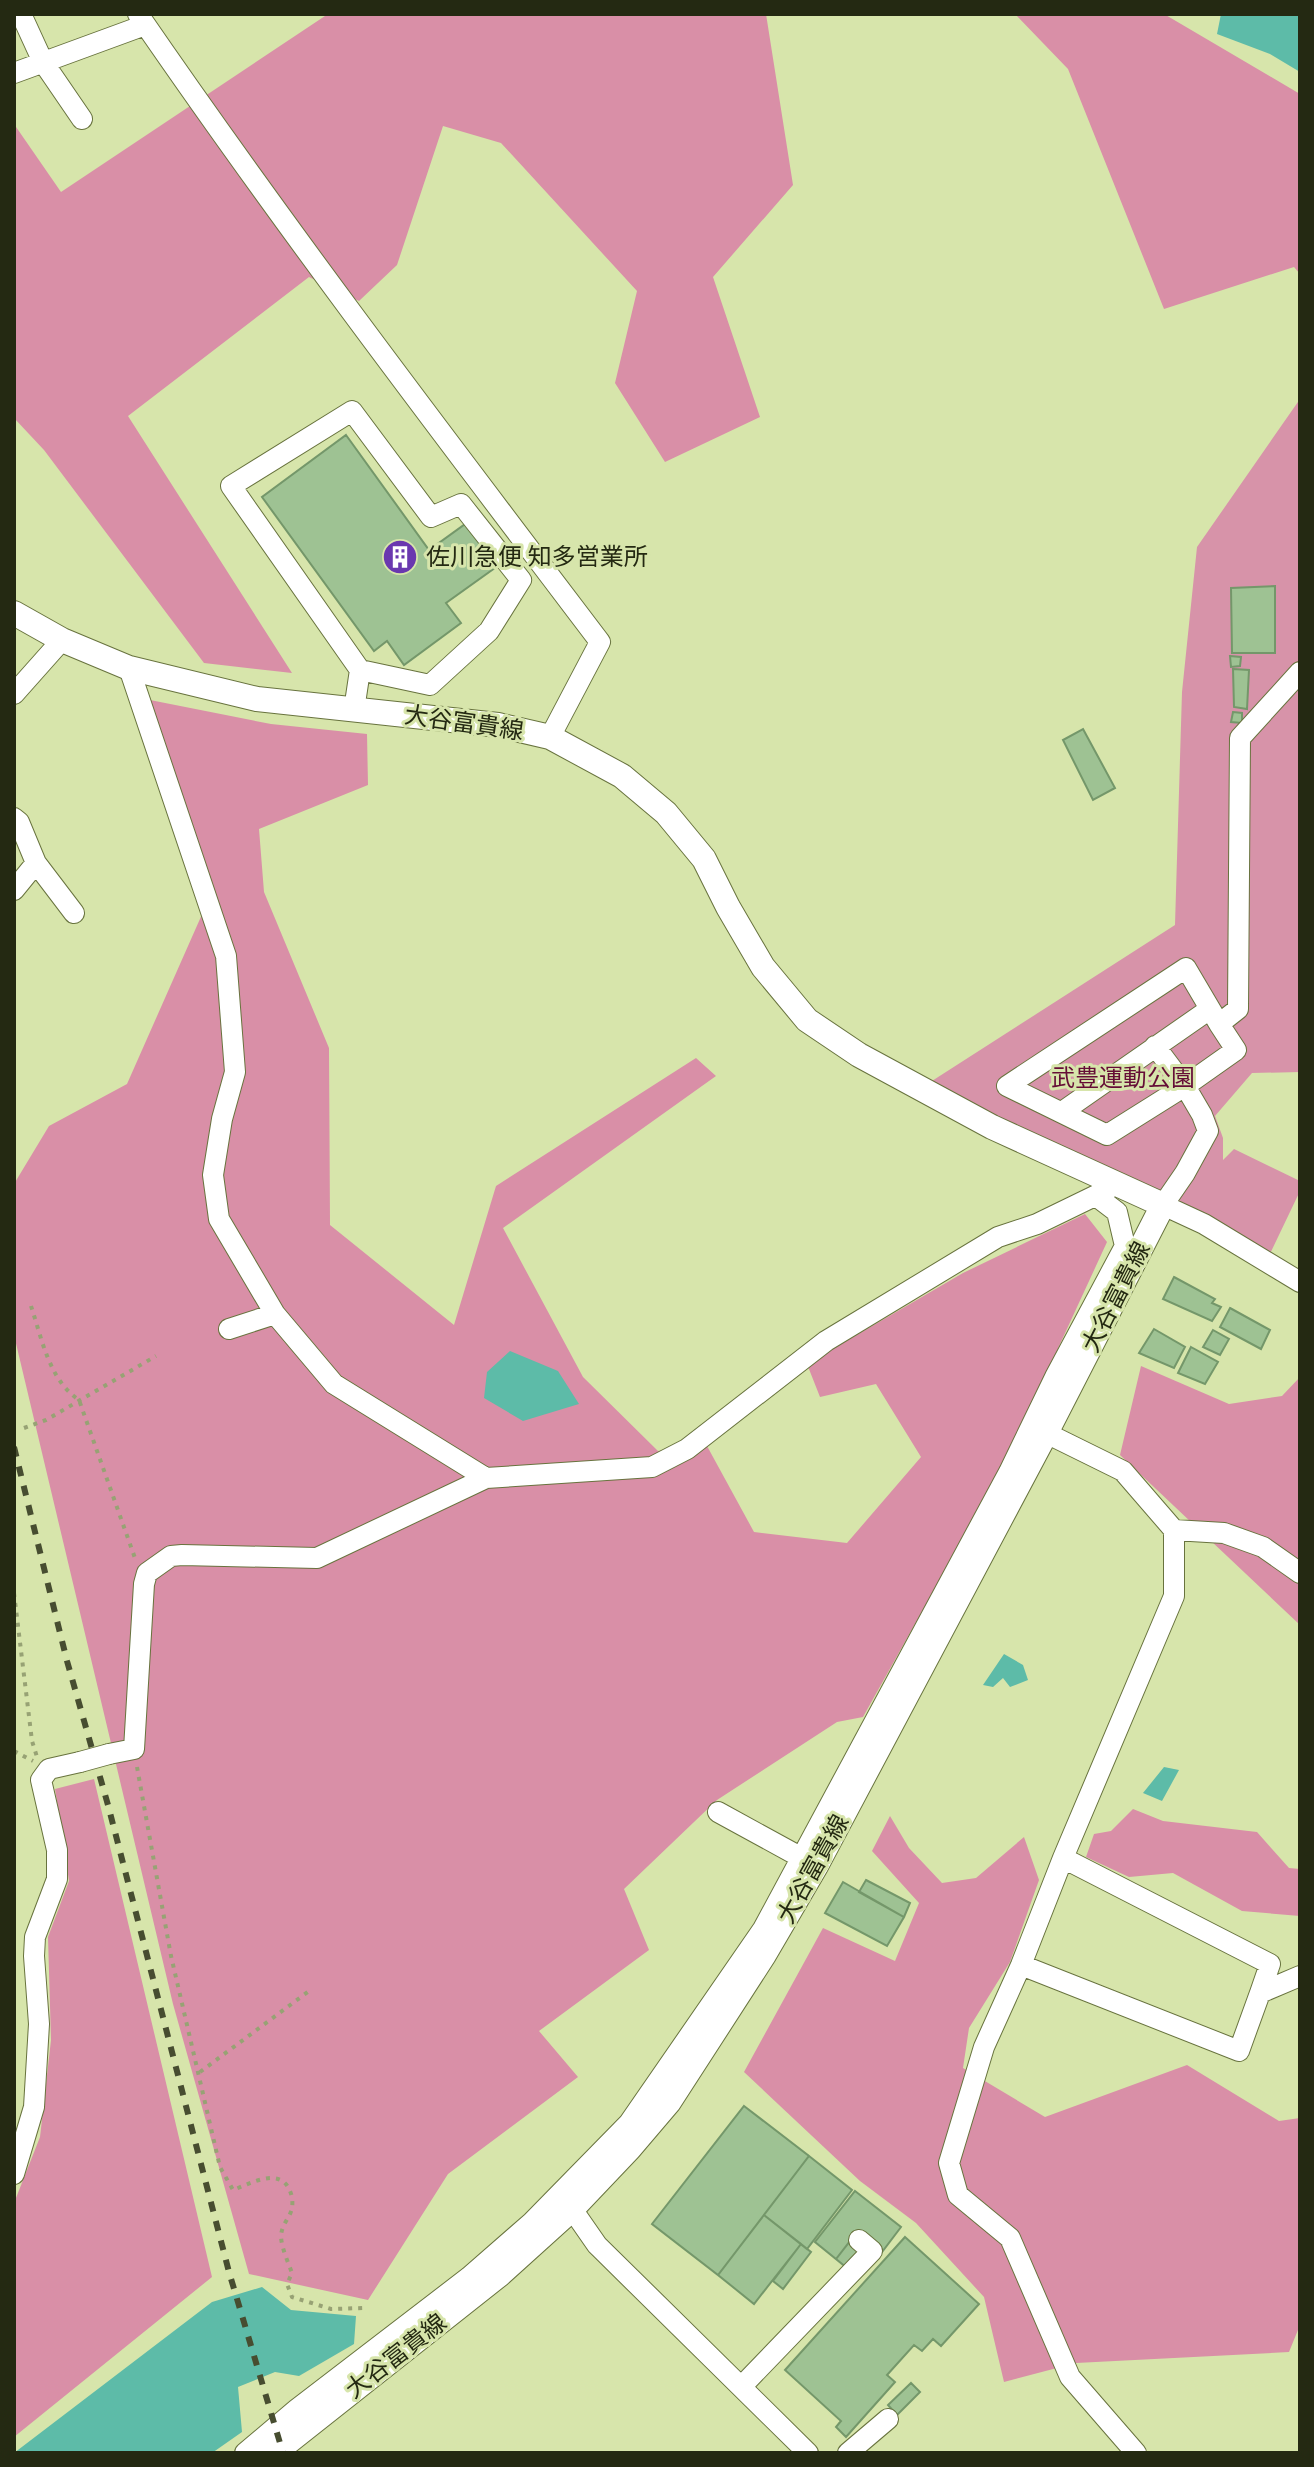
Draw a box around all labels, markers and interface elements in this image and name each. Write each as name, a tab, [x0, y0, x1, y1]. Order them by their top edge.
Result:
building icon: 佐川急便 知多営業所	[381, 538, 419, 576]
place label: 佐川急便 知多営業所	[426, 543, 648, 571]
street label: 大谷富貴線	[403, 701, 525, 745]
park label: 武豊運動公園	[1051, 1064, 1195, 1092]
street label: 大谷富貴線	[1076, 1237, 1156, 1357]
street label: 大谷富貴線	[772, 1810, 854, 1928]
street label: 大谷富貴線	[340, 2308, 452, 2404]

